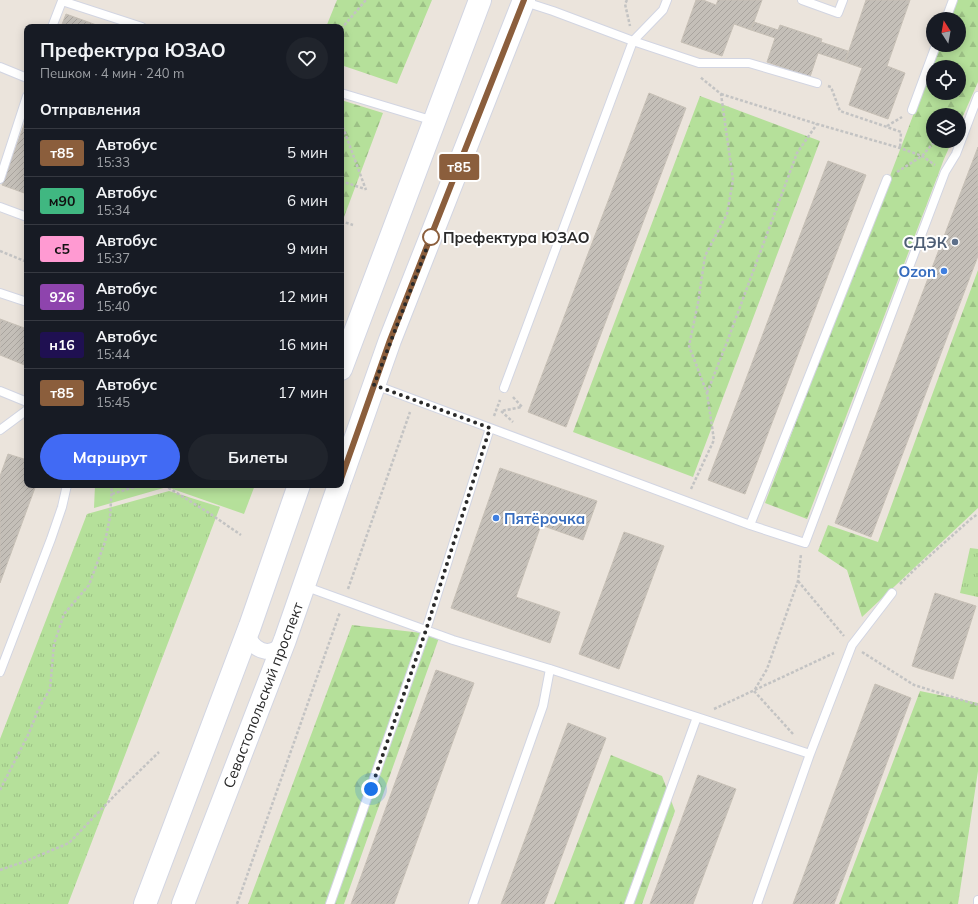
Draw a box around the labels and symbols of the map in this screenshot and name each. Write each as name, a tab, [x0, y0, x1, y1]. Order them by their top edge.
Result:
north arrow	[926, 12, 966, 52]
line badge: т85	[436, 154, 482, 180]
marker: Префектура ЮЗАО	[422, 228, 440, 246]
place label: Префектура ЮЗАО	[443, 228, 590, 247]
place label: СДЭК	[904, 233, 948, 252]
marker: СДЭК	[950, 237, 960, 247]
place label: Ozon	[899, 262, 936, 281]
marker: Ozon	[939, 266, 949, 276]
place label: Пятёрочка	[504, 509, 585, 528]
marker: Пятёрочка	[491, 513, 501, 523]
street label: Севастопольский проспект	[219, 599, 307, 791]
your location	[361, 779, 381, 799]

